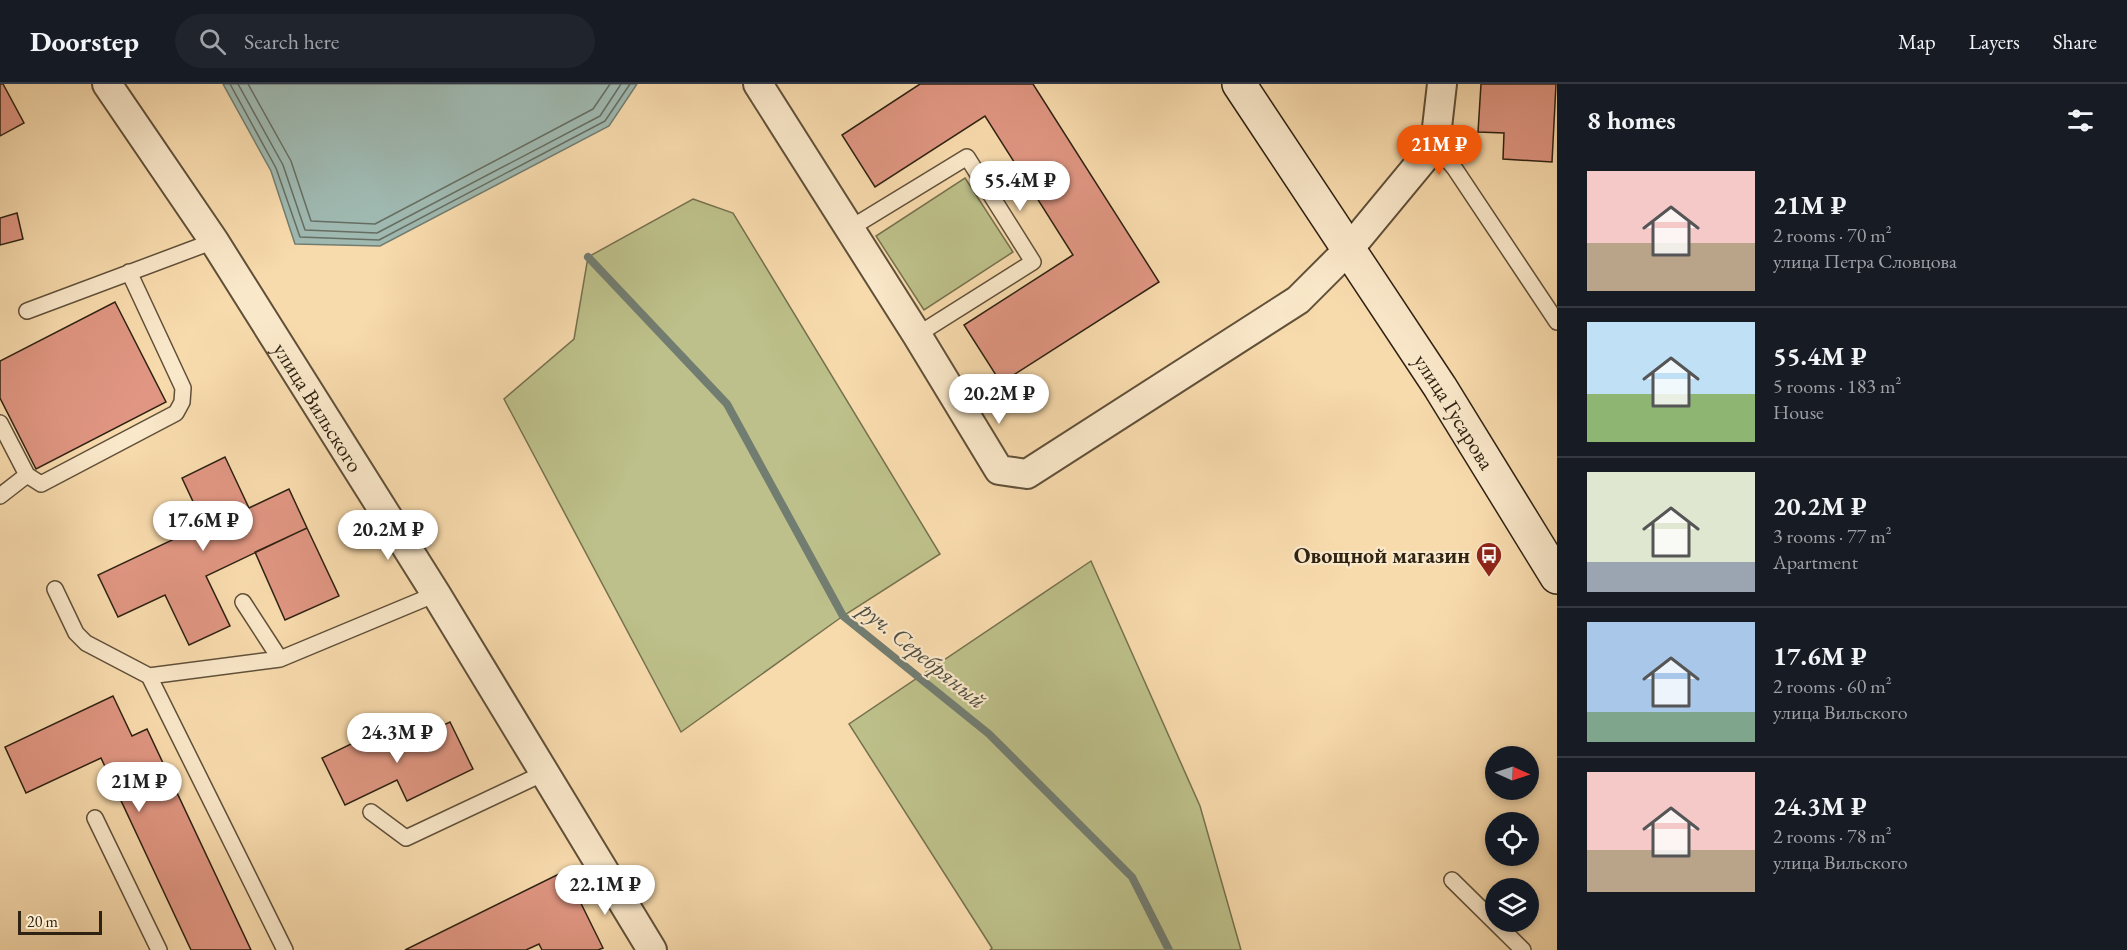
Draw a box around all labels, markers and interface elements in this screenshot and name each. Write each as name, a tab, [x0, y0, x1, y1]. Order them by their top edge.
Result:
search box	[175, 14, 595, 68]
text: Doorstep	[30, 23, 139, 59]
icon: search	[196, 25, 229, 58]
text: Search here	[244, 27, 339, 56]
text: Map	[1898, 28, 1936, 55]
text: Layers	[1969, 28, 2020, 55]
text: Share	[2053, 28, 2097, 55]
text: 8 homes	[1587, 103, 1676, 137]
icon: filters	[2064, 104, 2097, 137]
pin: 21M ₽	[1397, 125, 1481, 176]
text: 21M ₽	[1411, 131, 1467, 157]
pin: 55.4M ₽	[965, 161, 1075, 212]
text: 55.4M ₽	[984, 167, 1056, 193]
text: 21M ₽	[1773, 188, 1847, 222]
icon: home	[1635, 195, 1707, 267]
text: 2 rooms · 70 m²	[1773, 222, 1892, 248]
text: улица Петра Словцова	[1773, 248, 1957, 274]
street label: улица Вильского	[266, 337, 370, 478]
text: 55.4M ₽	[1773, 339, 1867, 373]
icon: home	[1635, 346, 1707, 418]
street label: улица Гусарова	[1407, 348, 1501, 475]
text: 5 rooms · 183 m²	[1773, 373, 1901, 399]
pin: 20.2M ₽	[944, 374, 1054, 425]
text: 20.2M ₽	[963, 380, 1035, 406]
text: House	[1773, 399, 1824, 425]
text: 20.2M ₽	[1773, 489, 1867, 523]
icon: home	[1635, 496, 1707, 568]
pin: 17.6M ₽	[148, 501, 258, 552]
text: 17.6M ₽	[167, 507, 239, 533]
pin: 20.2M ₽	[333, 510, 443, 561]
text: 20.2M ₽	[352, 516, 424, 542]
text: 3 rooms · 77 m²	[1773, 523, 1892, 549]
bus stop icon: Овощной магазин	[1474, 540, 1504, 578]
place label: Овощной магазин	[1294, 541, 1470, 570]
text: Apartment	[1773, 549, 1858, 575]
water label: руч. Серебряный	[851, 592, 993, 715]
text: 17.6M ₽	[1773, 639, 1867, 673]
icon: home	[1635, 646, 1707, 718]
text: 2 rooms · 60 m²	[1773, 673, 1892, 699]
text: улица Вильского	[1773, 699, 1908, 725]
pin: 24.3M ₽	[342, 713, 452, 764]
text: 24.3M ₽	[361, 719, 433, 745]
north arrow	[1485, 746, 1539, 800]
map controls	[1485, 746, 1539, 932]
pin: 21M ₽	[97, 762, 181, 813]
text: 21M ₽	[111, 768, 167, 794]
text: 24.3M ₽	[1773, 789, 1867, 823]
icon: home	[1635, 796, 1707, 868]
button: locate	[1485, 812, 1539, 866]
text: 2 rooms · 78 m²	[1773, 823, 1892, 849]
text: улица Вильского	[1773, 849, 1908, 875]
pin: 22.1M ₽	[550, 865, 660, 916]
text: 22.1M ₽	[569, 871, 641, 897]
button: layers	[1485, 878, 1539, 932]
scale bar	[18, 908, 102, 936]
text: 20 m	[27, 911, 58, 932]

